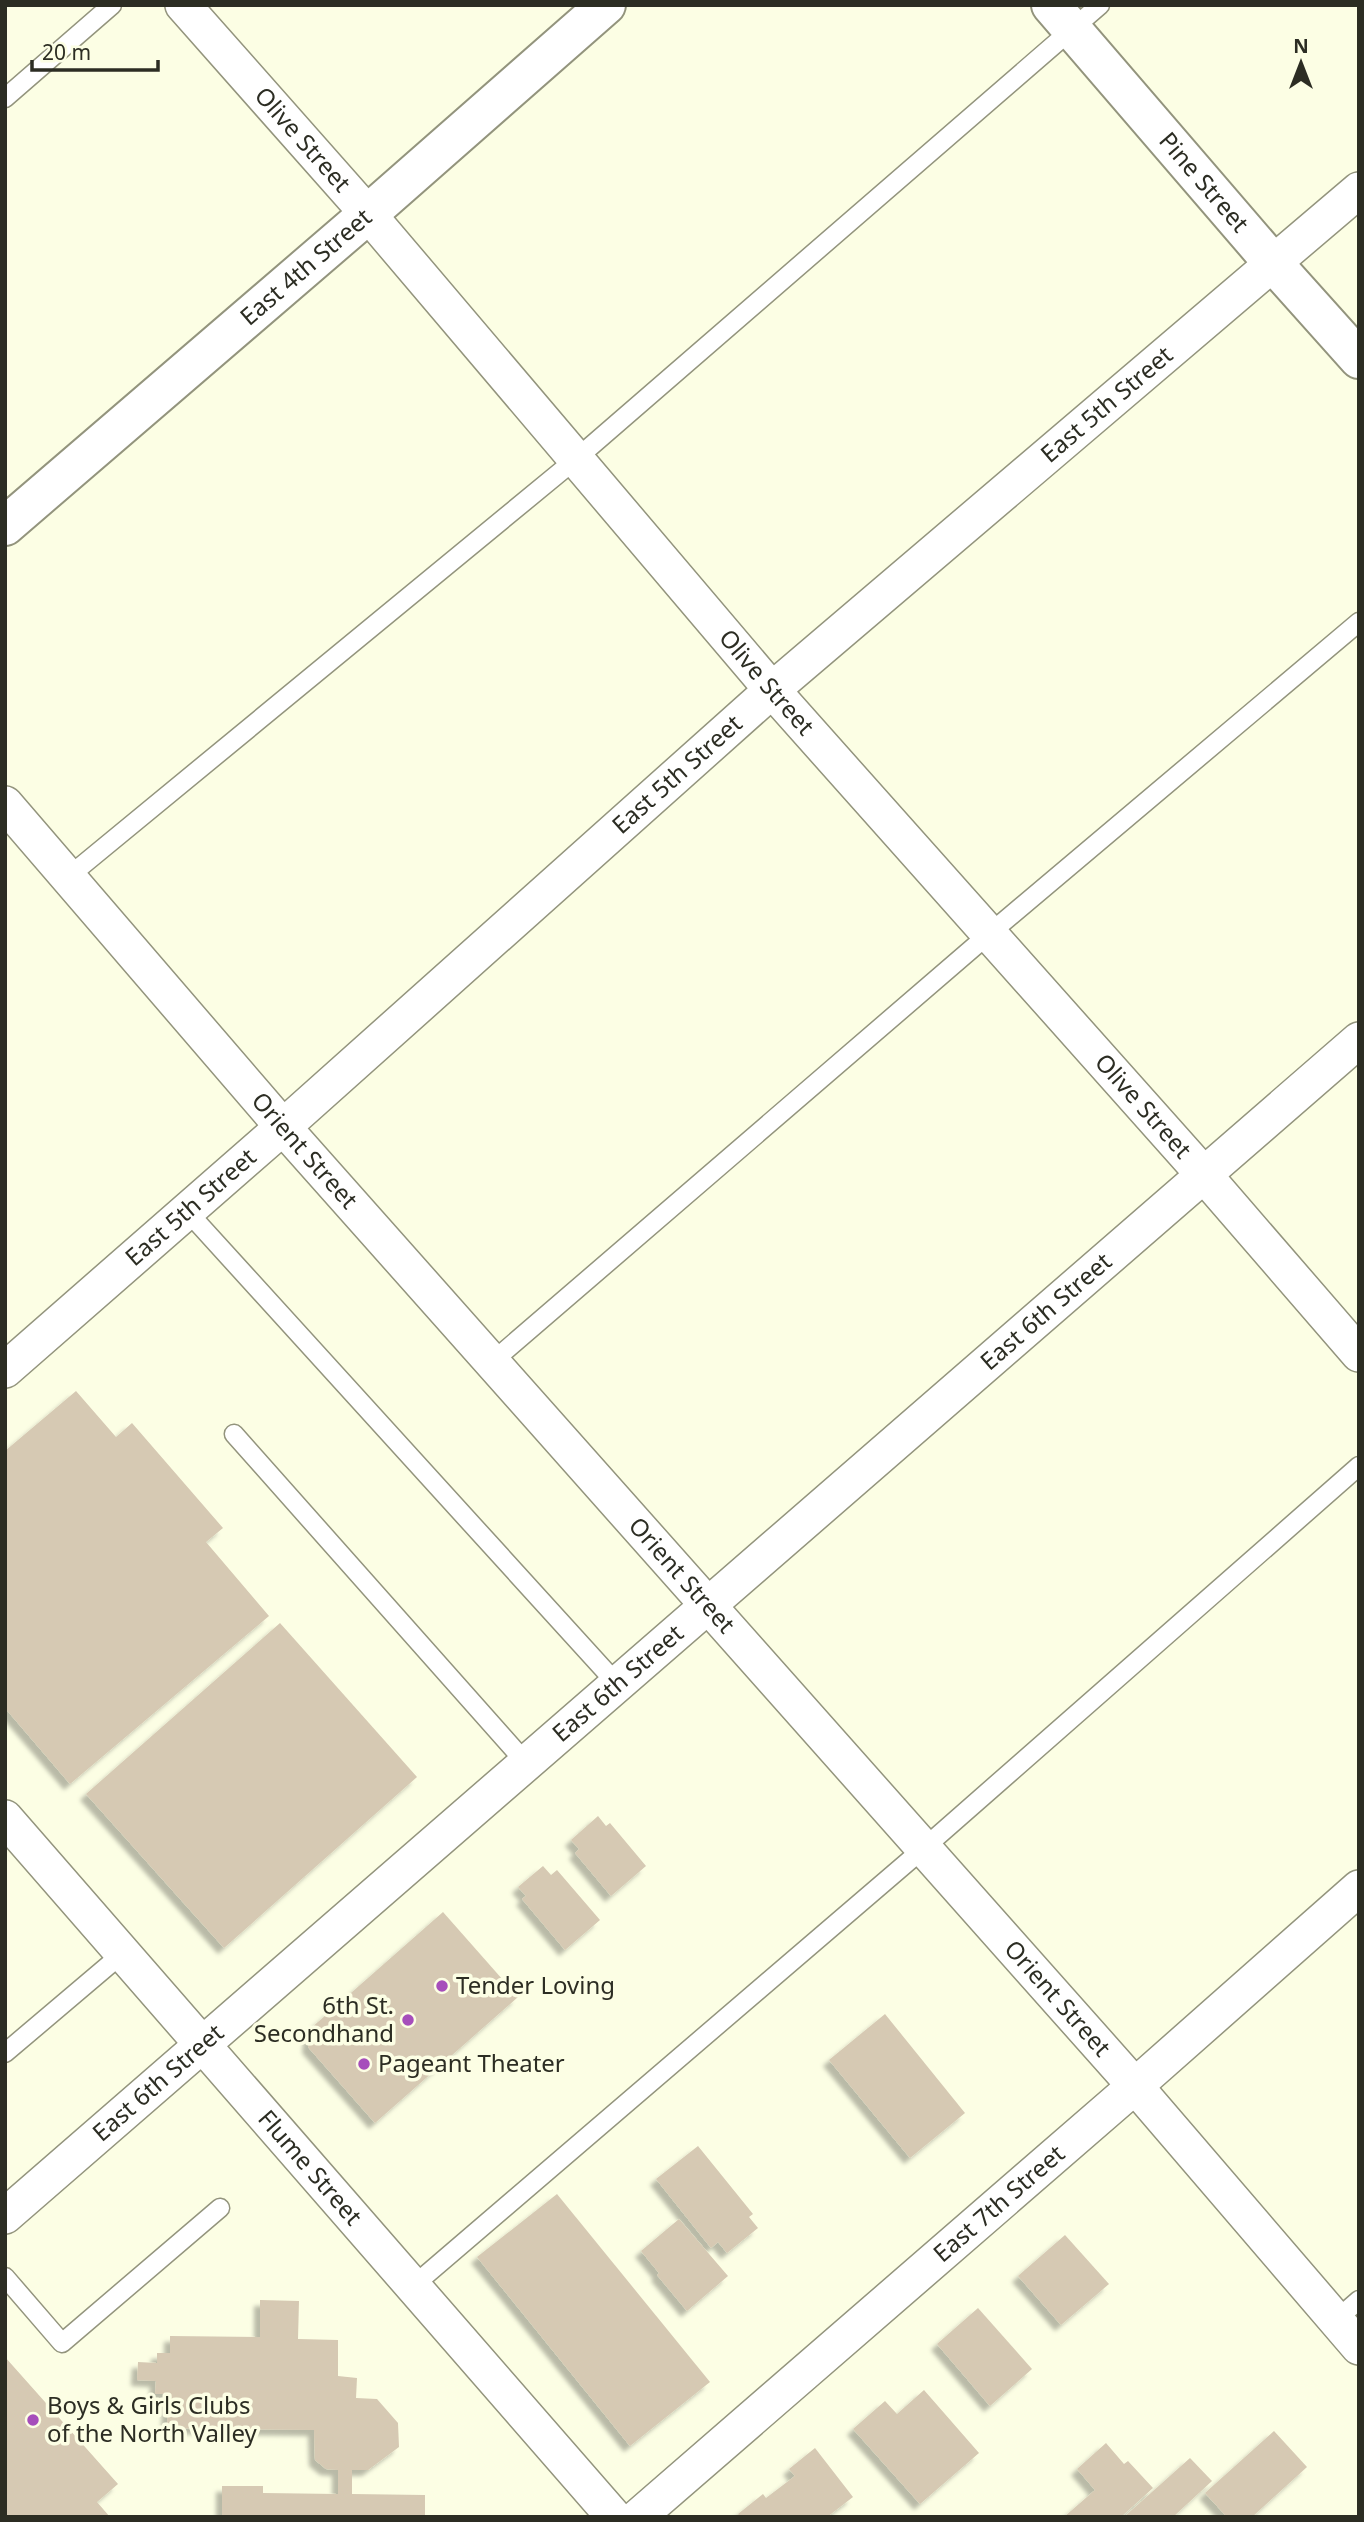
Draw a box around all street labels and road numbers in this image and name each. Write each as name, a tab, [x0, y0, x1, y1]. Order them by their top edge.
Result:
street label: Olive Street	[248, 79, 359, 199]
street label: Pine Street	[1152, 124, 1257, 239]
street label: East 4th Street	[232, 200, 378, 332]
street label: East 5th Street	[1033, 338, 1179, 469]
street label: Olive Street	[712, 622, 823, 742]
street label: East 5th Street	[604, 706, 749, 840]
street label: Olive Street	[1088, 1046, 1200, 1165]
street label: Orient Street	[245, 1084, 366, 1215]
street label: East 5th Street	[117, 1140, 263, 1273]
street label: East 6th Street	[972, 1244, 1118, 1377]
street label: Orient Street	[622, 1509, 743, 1640]
street label: East 6th Street	[544, 1616, 690, 1749]
street label: Orient Street	[998, 1932, 1119, 2063]
street label: East 6th Street	[85, 2015, 230, 2148]
street label: Flume Street	[252, 2102, 371, 2232]
street label: East 7th Street	[925, 2136, 1071, 2269]

